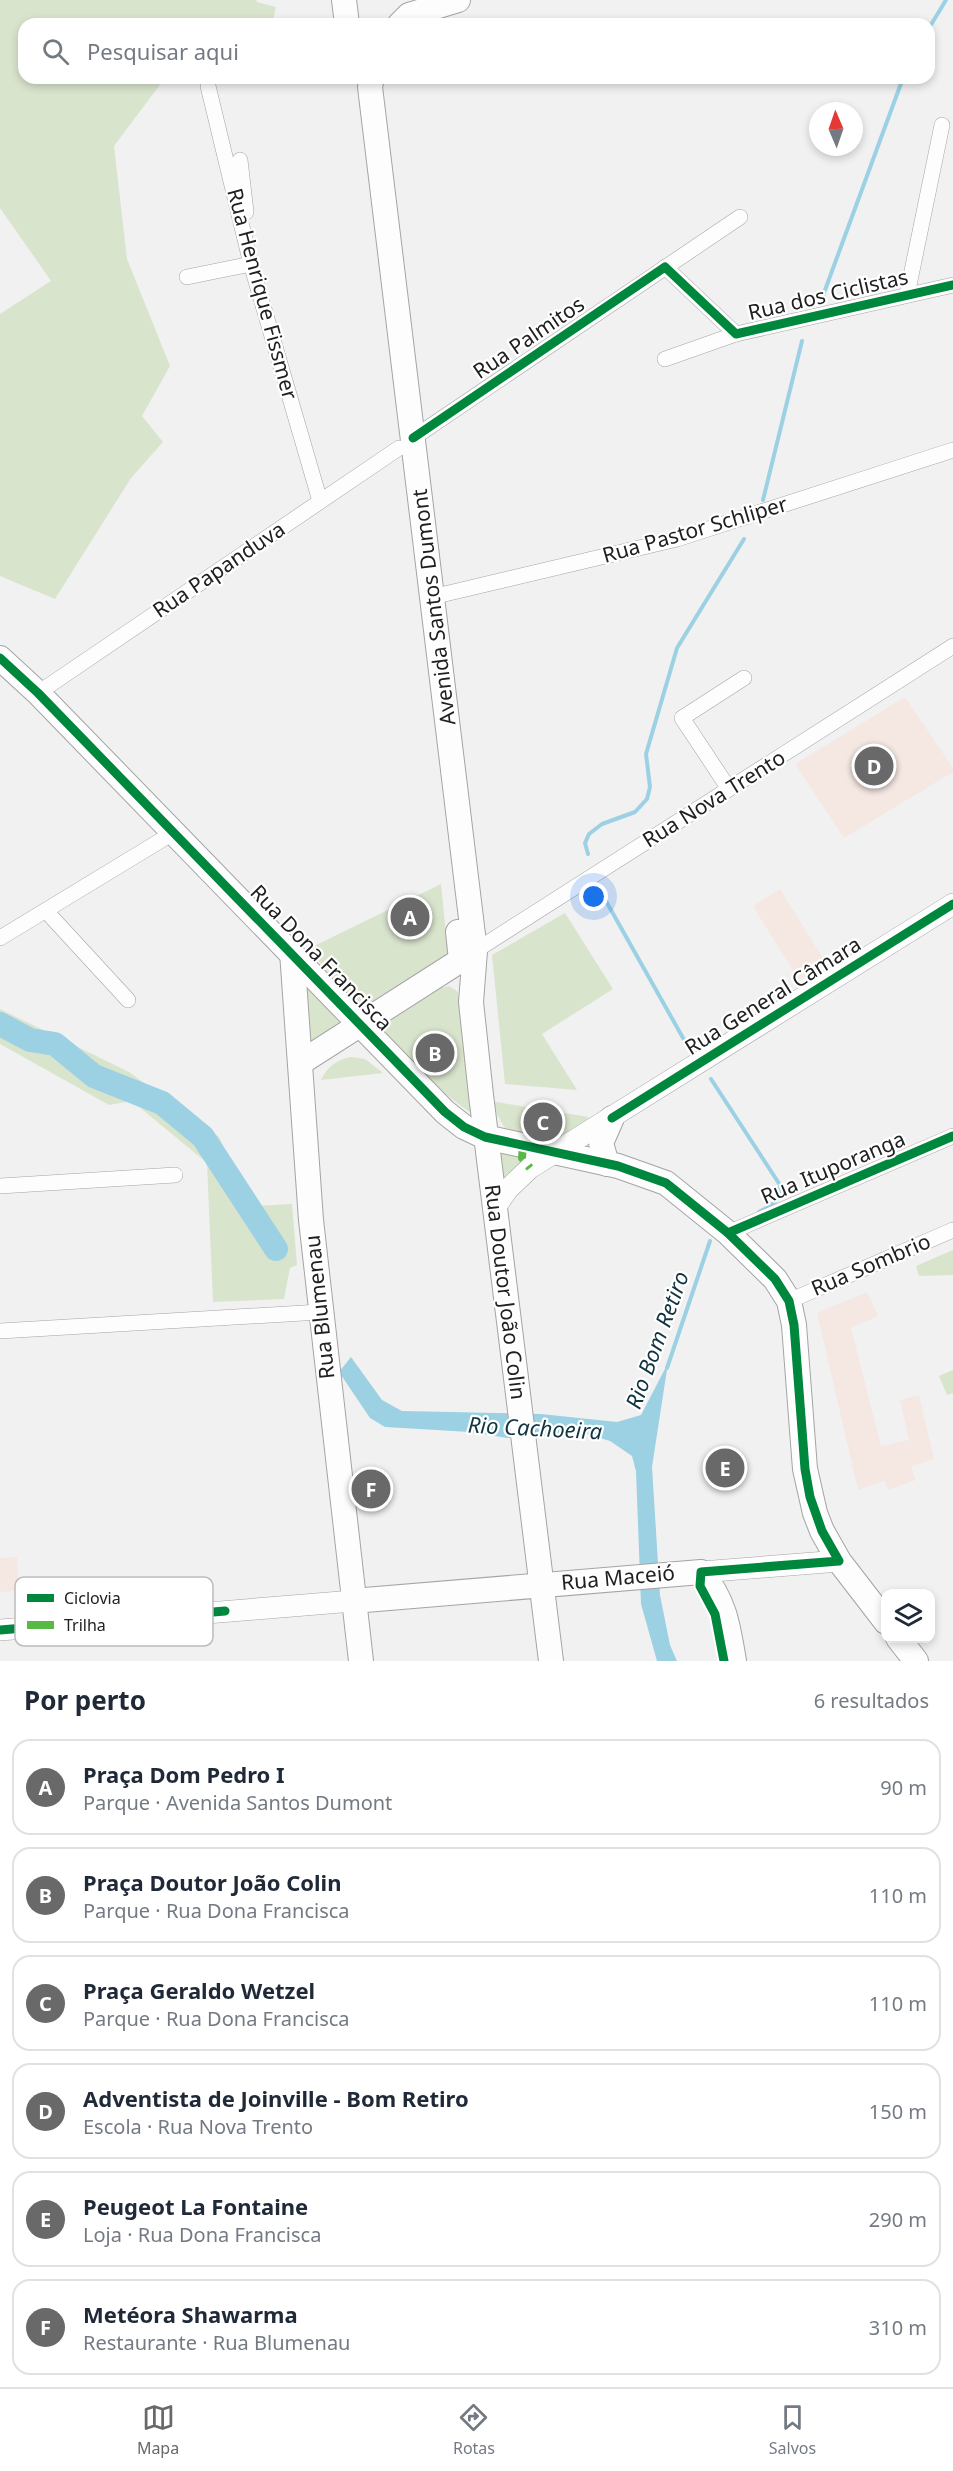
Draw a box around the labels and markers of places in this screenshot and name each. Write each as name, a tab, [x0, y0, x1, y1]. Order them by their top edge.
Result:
pin: D	[854, 744, 894, 789]
pin: A	[390, 894, 430, 940]
pin: B	[416, 1030, 454, 1076]
pin: C	[524, 1100, 562, 1144]
pin: E	[706, 1446, 744, 1490]
pin: F	[352, 1466, 391, 1512]

